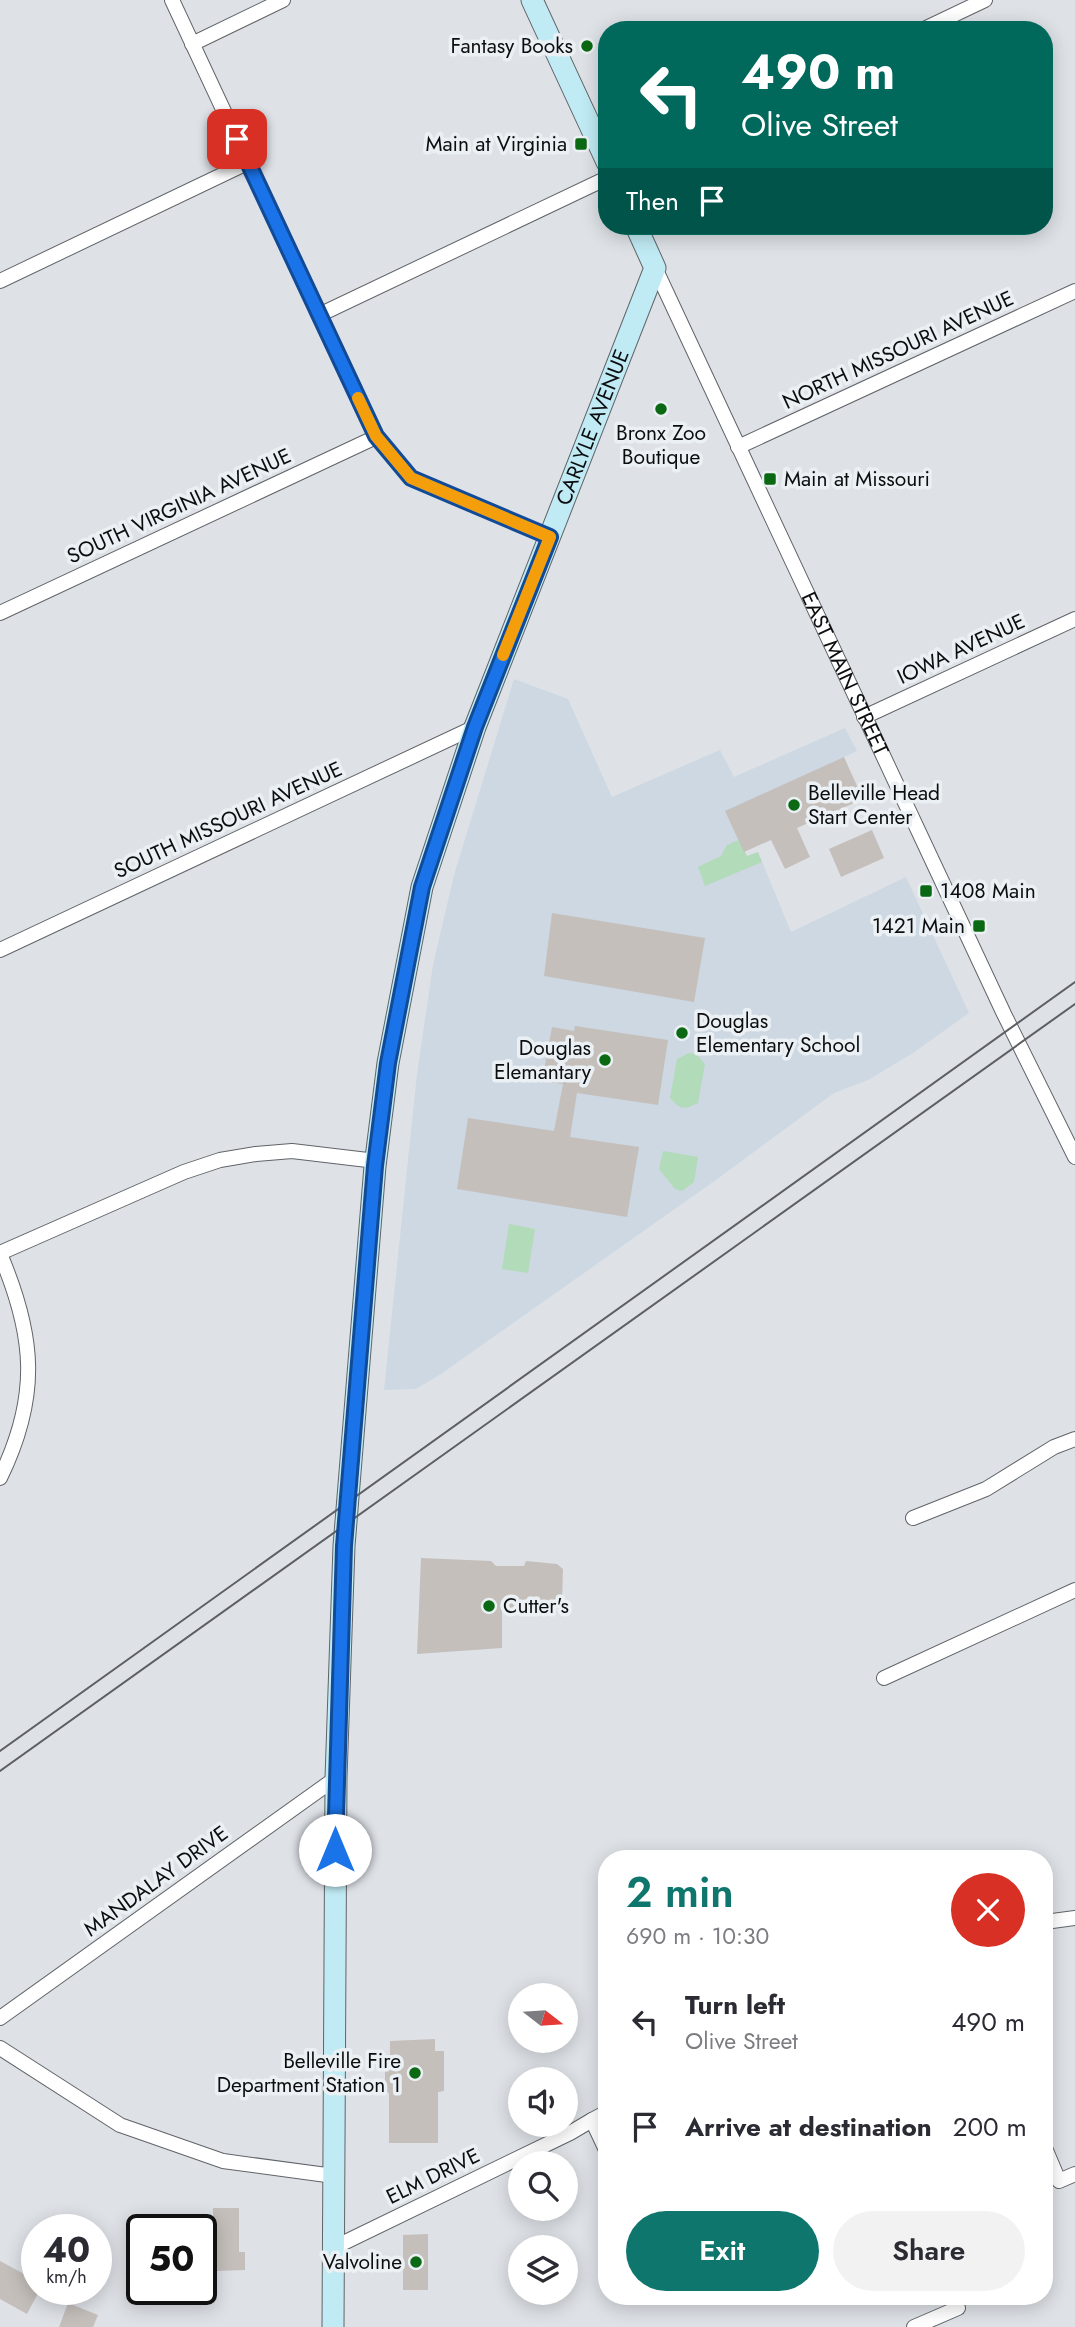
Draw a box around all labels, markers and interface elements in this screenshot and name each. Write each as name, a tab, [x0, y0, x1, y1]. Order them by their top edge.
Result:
place label: Fantasy Books	[451, 31, 573, 61]
text: 490 m	[741, 37, 895, 107]
marker: Fantasy Books	[579, 38, 595, 54]
icon: left	[626, 49, 717, 140]
text: Olive Street	[741, 102, 898, 148]
pin	[207, 109, 267, 169]
icon: arrive	[218, 120, 256, 158]
place label: Main at Virginia	[425, 129, 567, 159]
marker: Main at Virginia	[573, 136, 589, 152]
text: Then	[626, 182, 679, 220]
icon: arrive	[693, 182, 731, 220]
street label: NORTH MISSOURI AVENUE	[777, 283, 1019, 417]
street label: CARLYLE AVENUE	[548, 345, 637, 510]
marker: Bronx Zoo Boutique	[653, 401, 669, 417]
place label: Bronx Zoo Boutique	[616, 418, 706, 472]
street label: SOUTH VIRGINIA AVENUE	[62, 441, 296, 571]
place label: Main at Missouri	[784, 464, 930, 494]
marker: Main at Missouri	[762, 471, 778, 487]
street label: EAST MAIN STREET	[794, 587, 896, 761]
street label: IOWA AVENUE	[892, 606, 1030, 692]
street label: SOUTH MISSOURI AVENUE	[109, 754, 347, 886]
place label: Belleville Head Start Center	[808, 778, 940, 832]
marker: Belleville Head Start Center	[786, 797, 802, 813]
place label: 1408 Main	[940, 876, 1036, 906]
marker: 1408 Main	[918, 883, 934, 899]
place label: 1421 Main	[872, 911, 965, 941]
marker: 1421 Main	[971, 918, 987, 934]
place label: Douglas Elementary School	[696, 1006, 860, 1060]
marker: Douglas Elementary School	[674, 1025, 690, 1041]
place label: Douglas Elemantary	[494, 1033, 592, 1087]
marker: Douglas Elemantary	[597, 1052, 613, 1068]
place label: Cutter's	[503, 1591, 569, 1621]
marker: Cutter's	[481, 1598, 497, 1614]
position arrow	[298, 1813, 372, 1887]
street label: MANDALAY DRIVE	[78, 1818, 234, 1944]
text: 2 min	[626, 1862, 734, 1923]
button: close	[951, 1873, 1025, 1947]
text: 690 m · 10:30	[626, 1919, 769, 1953]
north arrow	[508, 1983, 578, 2053]
map controls	[508, 1983, 578, 2305]
text: Turn left	[685, 1986, 785, 2024]
icon: left	[626, 2003, 664, 2041]
text: 490 m	[951, 2003, 1025, 2041]
text: Olive Street	[685, 2024, 798, 2058]
place label: Belleville Fire Department Station 1	[217, 2046, 401, 2100]
marker: Belleville Fire Department Station 1	[407, 2065, 423, 2081]
button: sound	[508, 2067, 578, 2137]
icon: arrive	[626, 2108, 664, 2146]
text: Arrive at destination	[685, 2108, 932, 2146]
text: 200 m	[953, 2108, 1027, 2146]
street label: ELM DRIVE	[381, 2140, 485, 2212]
button: search	[508, 2151, 578, 2221]
button: Exit	[626, 2211, 819, 2291]
button: Share	[833, 2211, 1025, 2291]
speed limit sign: 50	[126, 2214, 217, 2305]
text: 40	[43, 2225, 90, 2275]
button: layers	[508, 2235, 578, 2305]
place label: Valvoline	[323, 2247, 402, 2277]
marker: Valvoline	[408, 2254, 424, 2270]
text: km/h	[46, 2264, 87, 2290]

